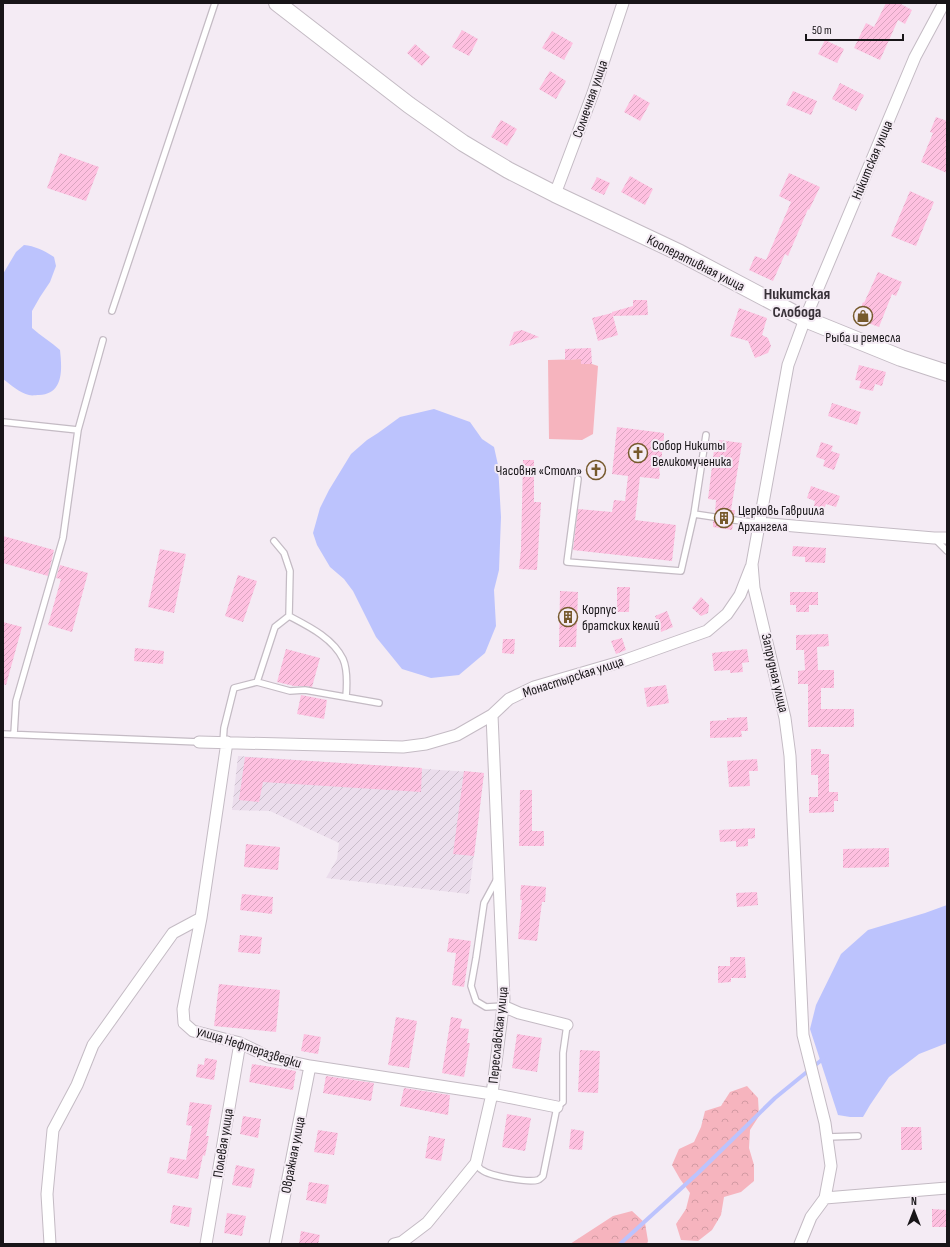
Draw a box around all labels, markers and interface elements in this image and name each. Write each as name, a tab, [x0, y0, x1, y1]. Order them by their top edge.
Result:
scale bar	[806, 16, 903, 42]
text: 50 m	[812, 23, 832, 38]
street label: Солнечная улица	[569, 58, 611, 140]
street label: Никитская улица	[848, 118, 896, 202]
street label: Кооперативная улица	[644, 231, 748, 295]
district label: Никитская Слобода	[764, 285, 830, 322]
shop icon: Рыба и ремесла	[852, 305, 874, 327]
place label: Рыба и ремесла	[825, 329, 901, 346]
place label: Собор Никиты Великомученика	[652, 437, 731, 470]
church icon: Собор Никиты Великомученика	[627, 442, 649, 464]
church icon: Часовня «Столп»	[585, 459, 607, 481]
place label: Часовня «Столп»	[496, 462, 582, 479]
place label: Церковь Гавриила Архангела	[737, 502, 824, 535]
building icon: Церковь Гавриила Архангела	[713, 507, 735, 529]
place label: Корпус братских келий	[582, 601, 660, 634]
building icon: Корпус братских келий	[557, 606, 579, 628]
street label: Запрудная улица	[758, 632, 792, 714]
street label: Монастырская улица	[521, 653, 625, 701]
street label: Переславская улица	[484, 986, 512, 1084]
street label: улица Нефтеразведки	[195, 1022, 304, 1072]
street label: Полевая улица	[209, 1107, 237, 1179]
street label: Овражная улица	[277, 1115, 309, 1195]
north arrow	[894, 1191, 934, 1231]
text: N	[911, 1195, 917, 1208]

